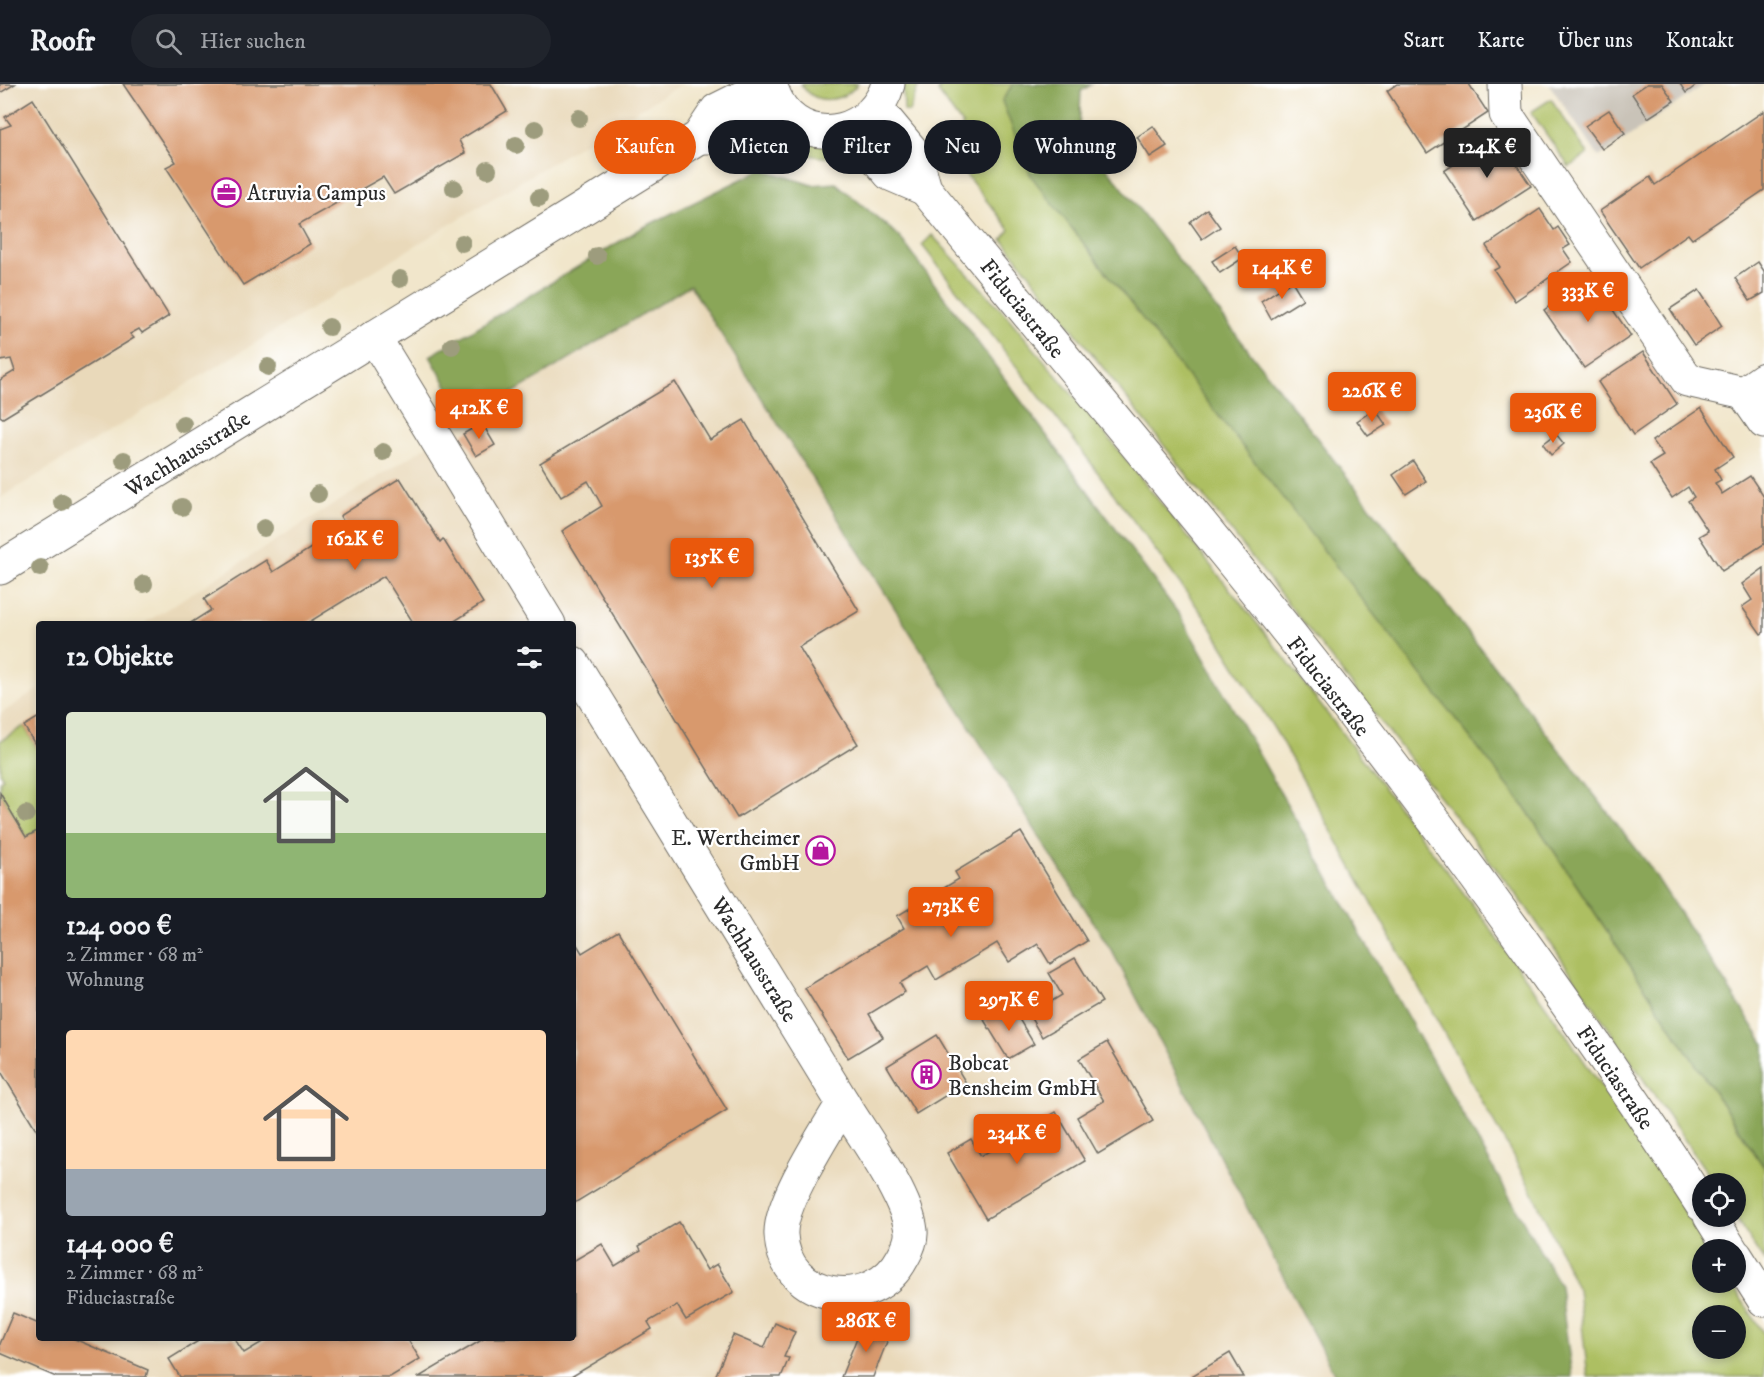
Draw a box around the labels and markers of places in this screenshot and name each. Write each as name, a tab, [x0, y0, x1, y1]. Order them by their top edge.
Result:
pin: 124K €	[1438, 128, 1536, 179]
office icon: Atruvia Campus	[210, 176, 242, 208]
place label: Atruvia Campus	[247, 180, 386, 207]
pin: 144K €	[1233, 249, 1331, 300]
pin: 333K €	[1539, 272, 1637, 323]
pin: 226K €	[1323, 372, 1421, 423]
pin: 412K €	[430, 389, 528, 440]
pin: 236K €	[1504, 393, 1602, 444]
pin: 162K €	[306, 520, 404, 571]
pin: 135K €	[663, 538, 761, 589]
place label: E. Wertheimer GmbH	[671, 825, 801, 877]
shop icon: E. Wertheimer GmbH	[805, 834, 837, 866]
pin: 273K €	[902, 887, 1000, 938]
pin: 297K €	[960, 981, 1058, 1032]
place label: Bobcat Bensheim GmbH	[948, 1050, 1098, 1102]
building icon: Bobcat Bensheim GmbH	[911, 1059, 943, 1091]
pin: 234K €	[968, 1114, 1066, 1165]
pin: 286K €	[817, 1302, 915, 1353]

